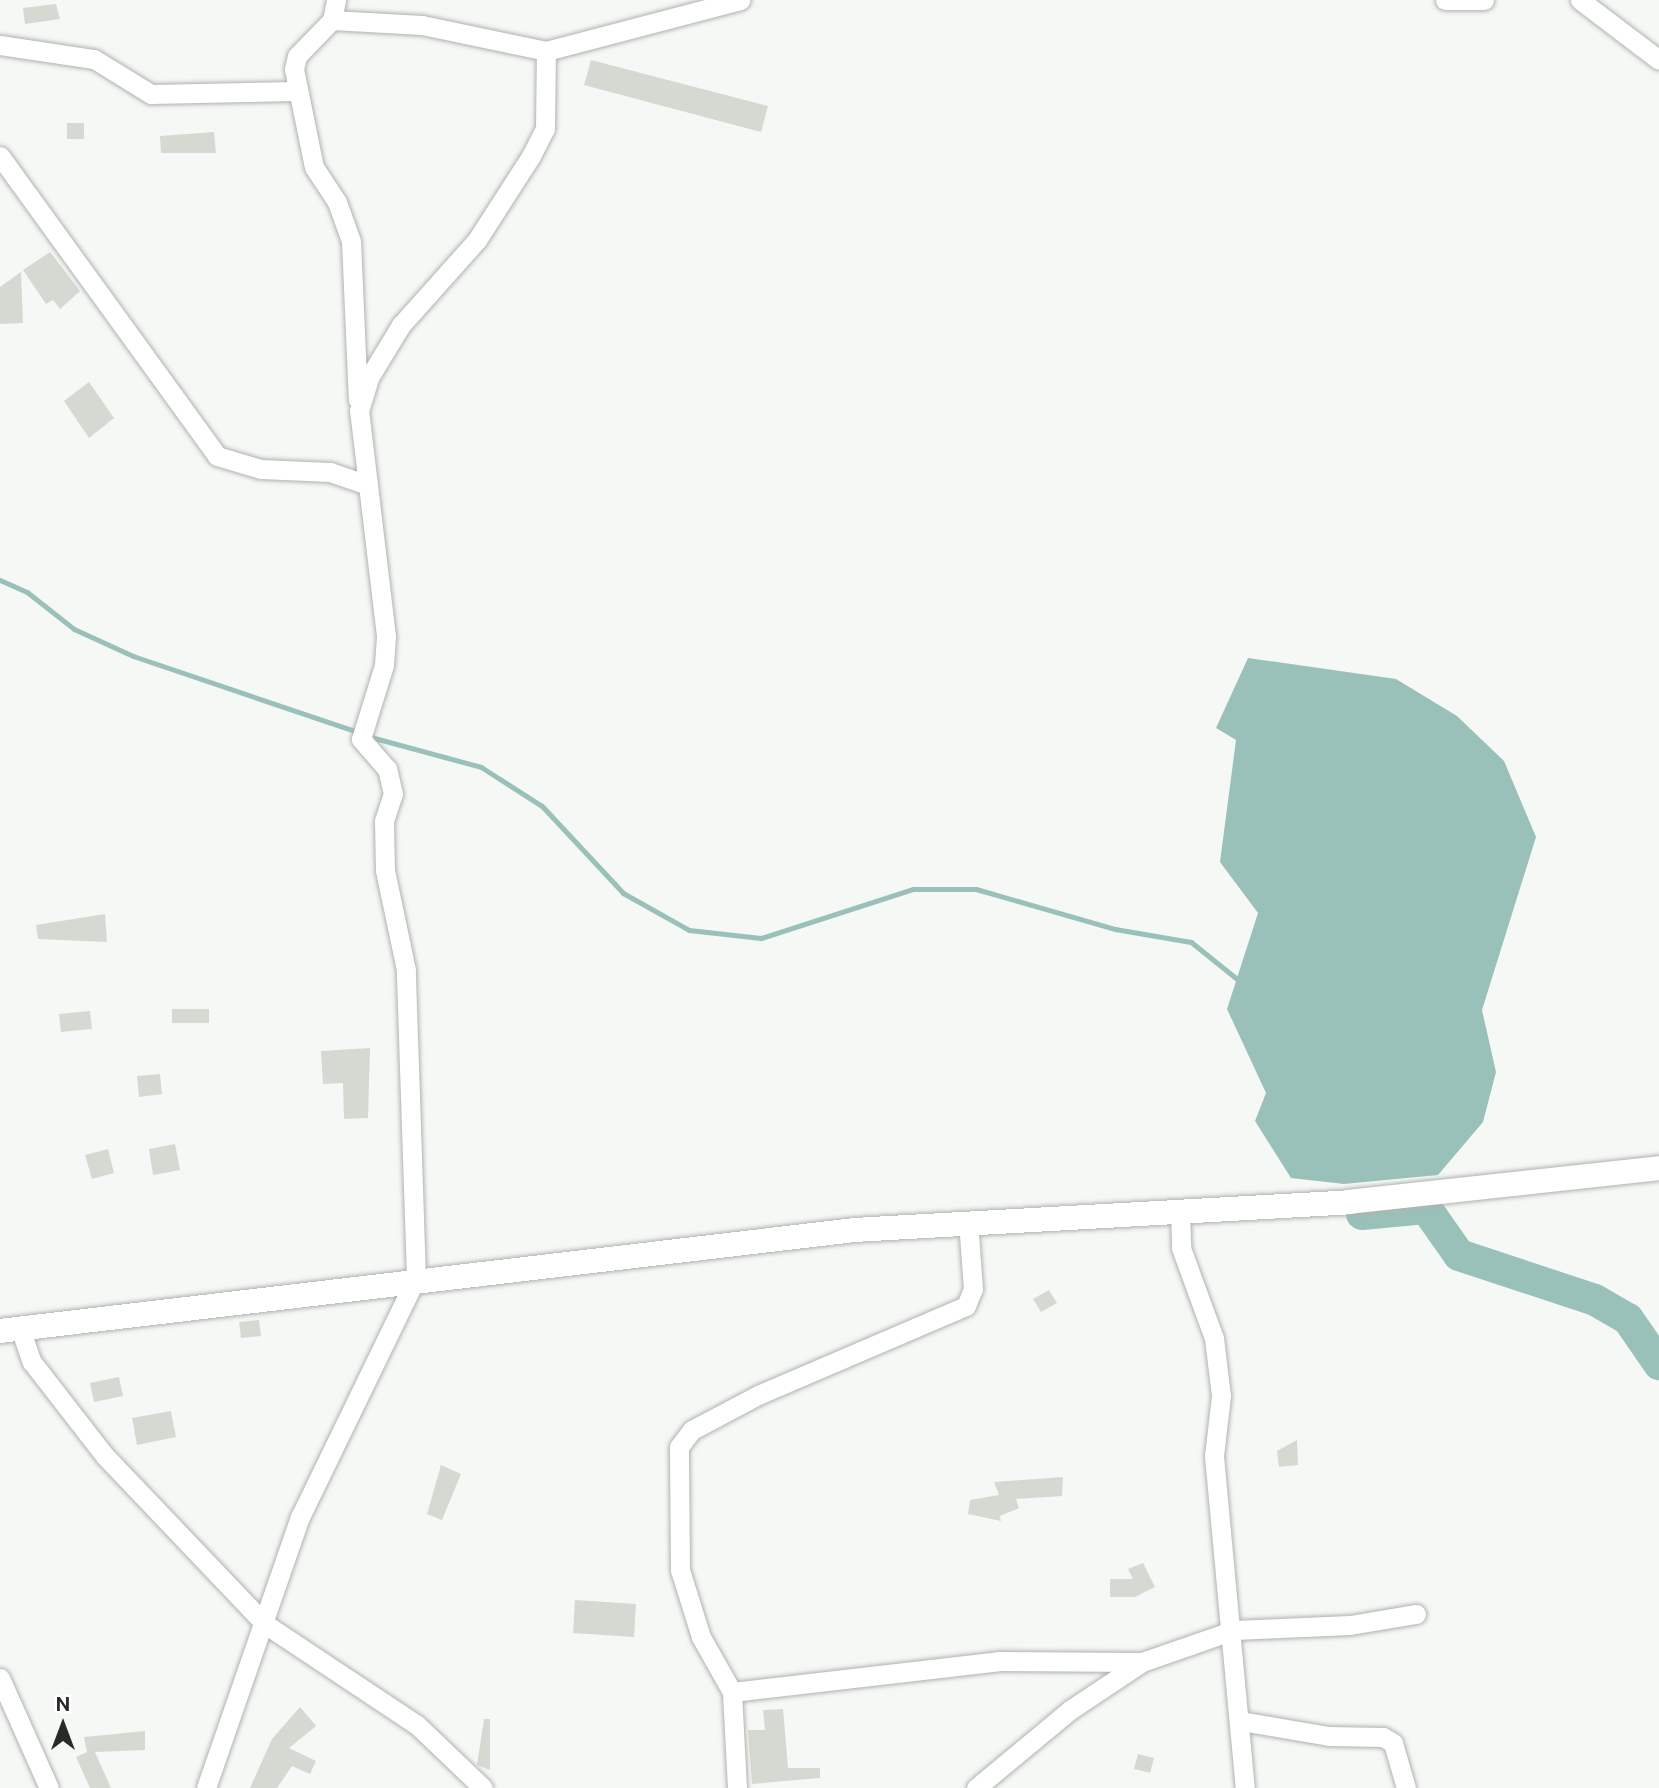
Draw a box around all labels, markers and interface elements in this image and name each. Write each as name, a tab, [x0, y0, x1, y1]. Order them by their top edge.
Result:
north arrow	[28, 1690, 98, 1760]
text: N	[56, 1693, 70, 1715]

